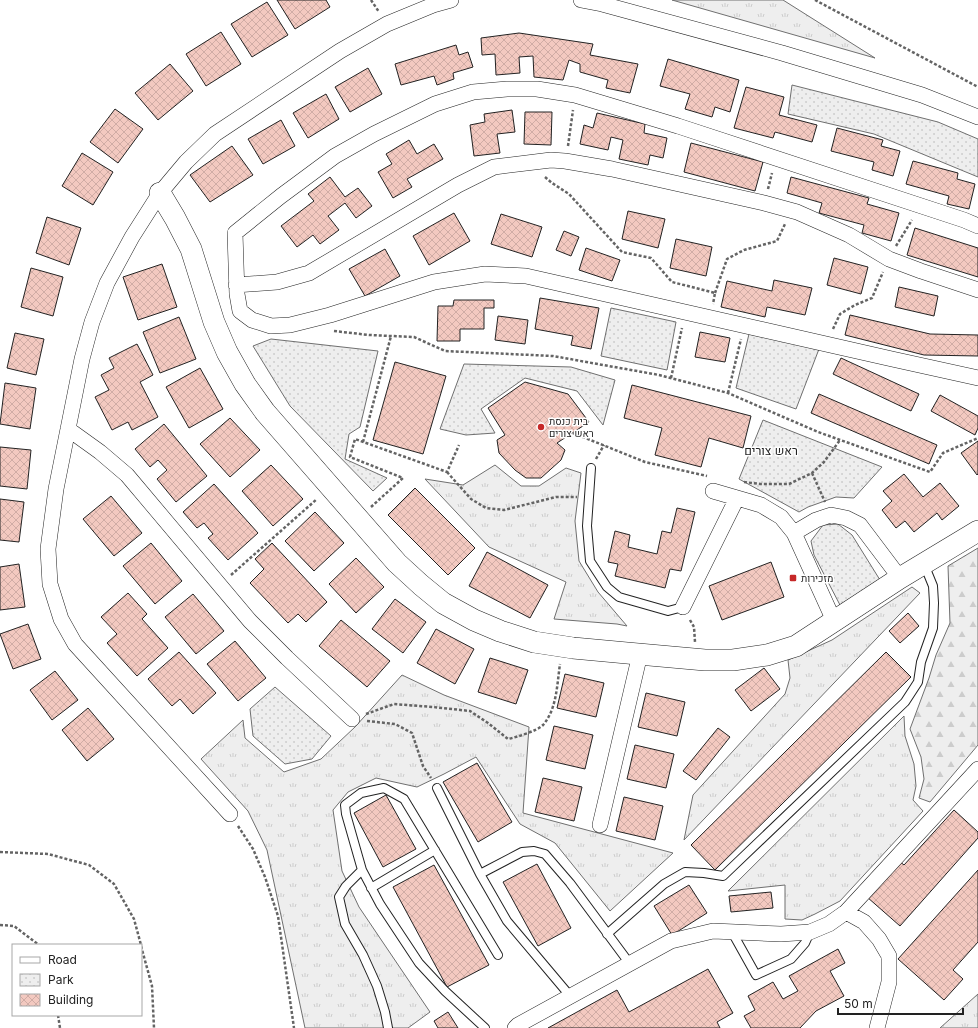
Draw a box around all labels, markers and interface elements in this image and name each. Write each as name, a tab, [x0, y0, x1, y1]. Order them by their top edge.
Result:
place label: בית כנסת ראש צורים	[549, 415, 594, 439]
marker: בית כנסת ראש צורים	[536, 422, 546, 432]
district label: ראש צורים	[744, 443, 798, 458]
place label: מזכירות	[801, 572, 833, 584]
marker: מזכירות	[788, 573, 798, 583]
legend	[12, 944, 142, 1016]
text: Road	[48, 952, 77, 967]
text: Park	[48, 972, 74, 987]
scale bar	[838, 990, 963, 1016]
text: Building	[48, 992, 93, 1007]
text: 50 m	[844, 996, 873, 1011]

